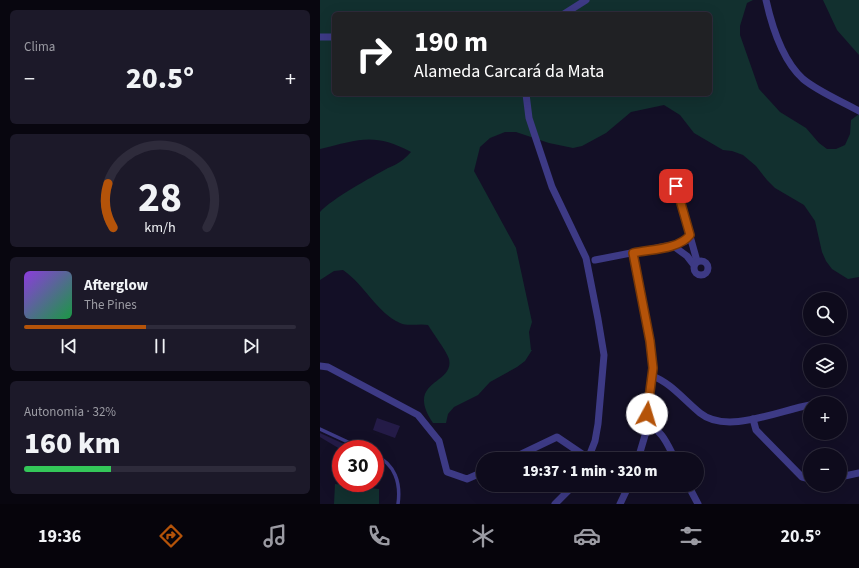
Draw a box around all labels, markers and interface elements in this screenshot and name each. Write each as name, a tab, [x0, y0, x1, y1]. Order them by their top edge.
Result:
text: 190 m	[414, 22, 488, 62]
icon: right	[348, 28, 400, 80]
text: Clima	[24, 38, 55, 56]
text: 20.5°	[126, 57, 194, 100]
text: Alameda Carcará da Mata	[414, 59, 604, 84]
text: −	[24, 63, 35, 95]
text: +	[285, 63, 296, 95]
text: 28	[138, 168, 182, 228]
pin	[659, 169, 693, 203]
icon: arrive	[665, 175, 687, 197]
text: km/h	[144, 217, 176, 238]
text: Afterglow	[84, 275, 148, 296]
map controls	[803, 292, 847, 492]
button: search	[803, 292, 847, 336]
text: The Pines	[84, 296, 137, 314]
icon: previous	[58, 335, 80, 357]
icon: pause	[149, 335, 171, 357]
icon: next	[240, 335, 262, 357]
button: layers	[803, 344, 847, 388]
position arrow	[626, 393, 668, 435]
button: +	[803, 396, 847, 440]
text: Autonomia · 32%	[24, 403, 116, 421]
text: 160 km	[24, 422, 121, 465]
speed limit sign: 30	[332, 440, 384, 492]
button: −	[803, 448, 847, 492]
text: 19:37 · 1 min · 320 m	[523, 461, 657, 482]
icon: directions	[157, 522, 185, 550]
icon: music	[261, 522, 289, 550]
icon: phone	[365, 522, 393, 550]
icon: climate	[469, 522, 497, 550]
icon: car	[573, 522, 601, 550]
icon: filters	[677, 522, 705, 550]
text: 19:36	[38, 524, 81, 549]
text: 20.5°	[780, 524, 821, 549]

